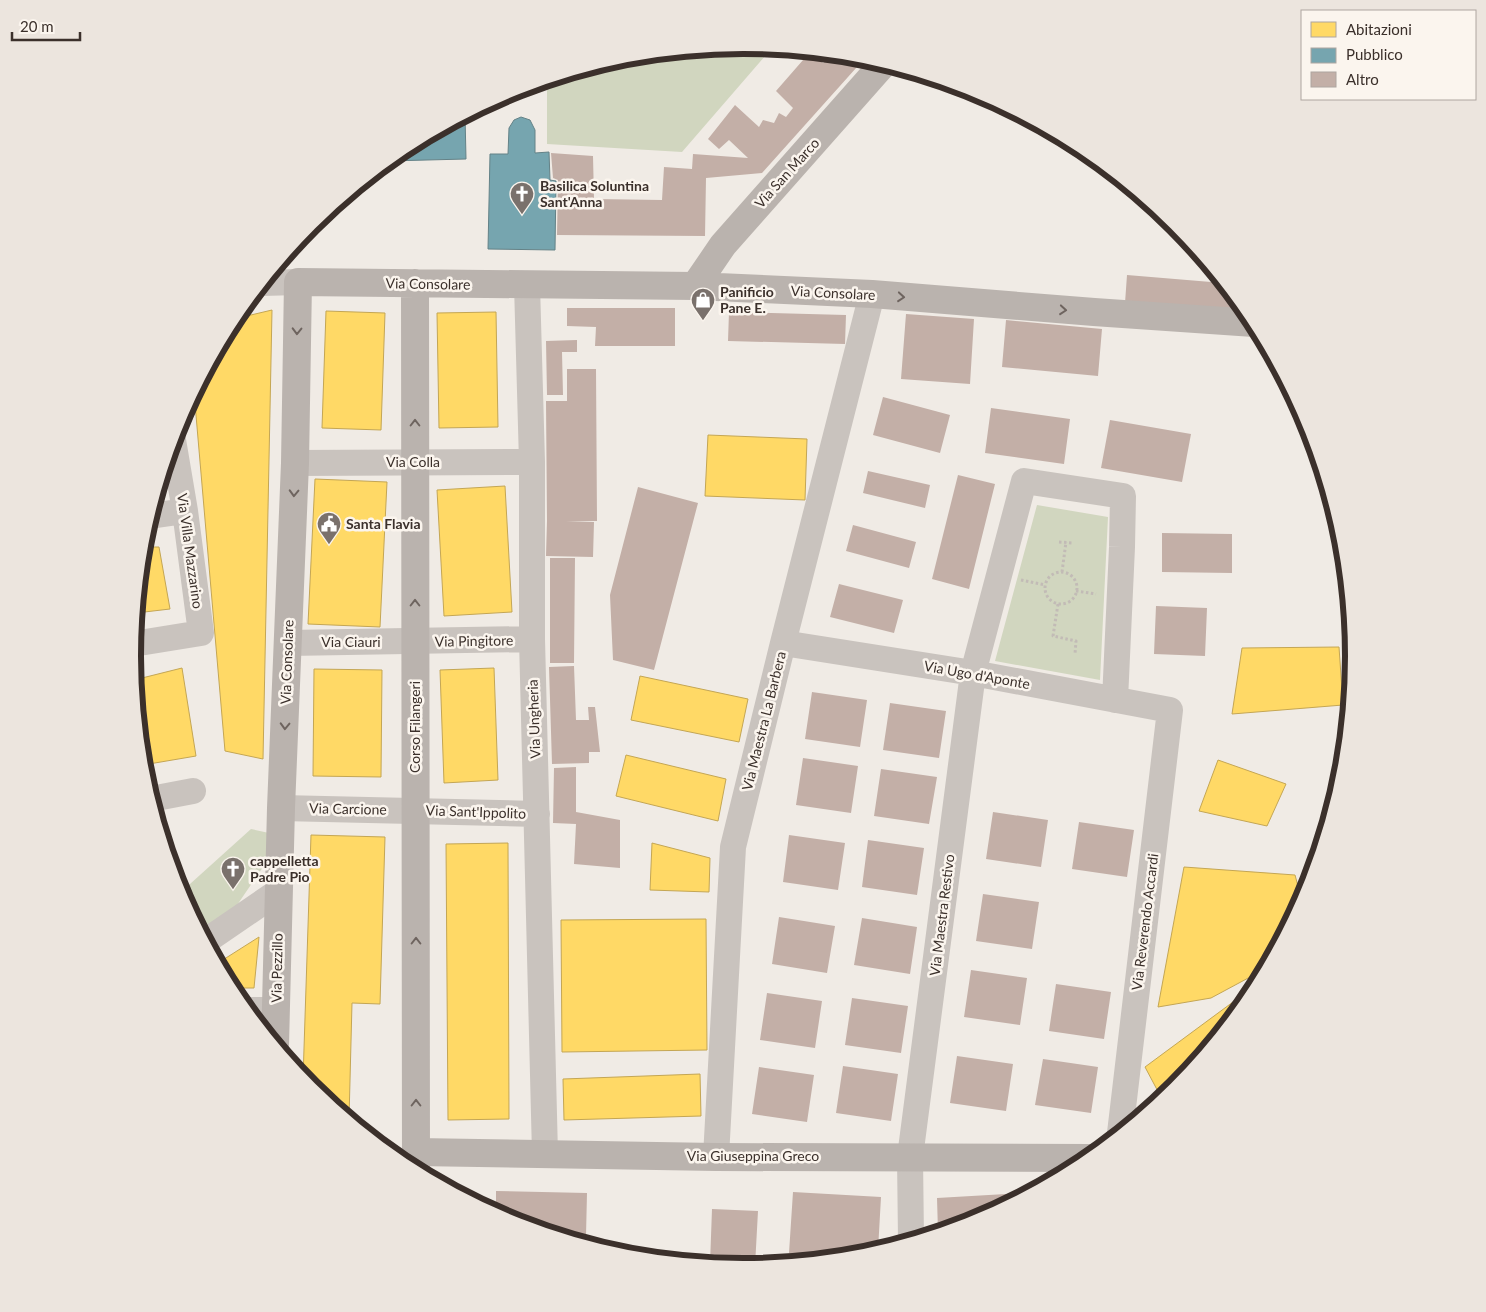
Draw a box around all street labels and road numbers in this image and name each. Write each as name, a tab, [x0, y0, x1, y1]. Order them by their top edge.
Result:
street label: Via San Marco	[751, 134, 823, 211]
street label: Via Consolare	[385, 274, 471, 293]
street label: Via Consolare	[790, 282, 876, 303]
street label: Via Colla	[386, 453, 440, 470]
street label: Via Villa Mazzarino	[174, 492, 207, 610]
street label: Via Consolare	[277, 619, 296, 705]
street label: Via Pingitore	[435, 631, 513, 650]
street label: Via Ciauri	[321, 633, 381, 650]
street label: Via Maestra La Barbera	[738, 649, 789, 792]
street label: Via Ugo d'Aponte	[923, 657, 1031, 692]
street label: Via Ungheria	[524, 679, 543, 759]
street label: Corso Filangeri	[406, 681, 423, 773]
street label: Via Carcione	[309, 799, 387, 818]
street label: Via Sant'Ippolito	[426, 801, 527, 822]
street label: Via Maestra Restivo	[926, 853, 957, 977]
street label: Via Reverendo Accardi	[1128, 853, 1161, 991]
street label: Via Pezzillo	[267, 933, 286, 1003]
street label: Via Giuseppina Greco	[687, 1147, 819, 1164]

